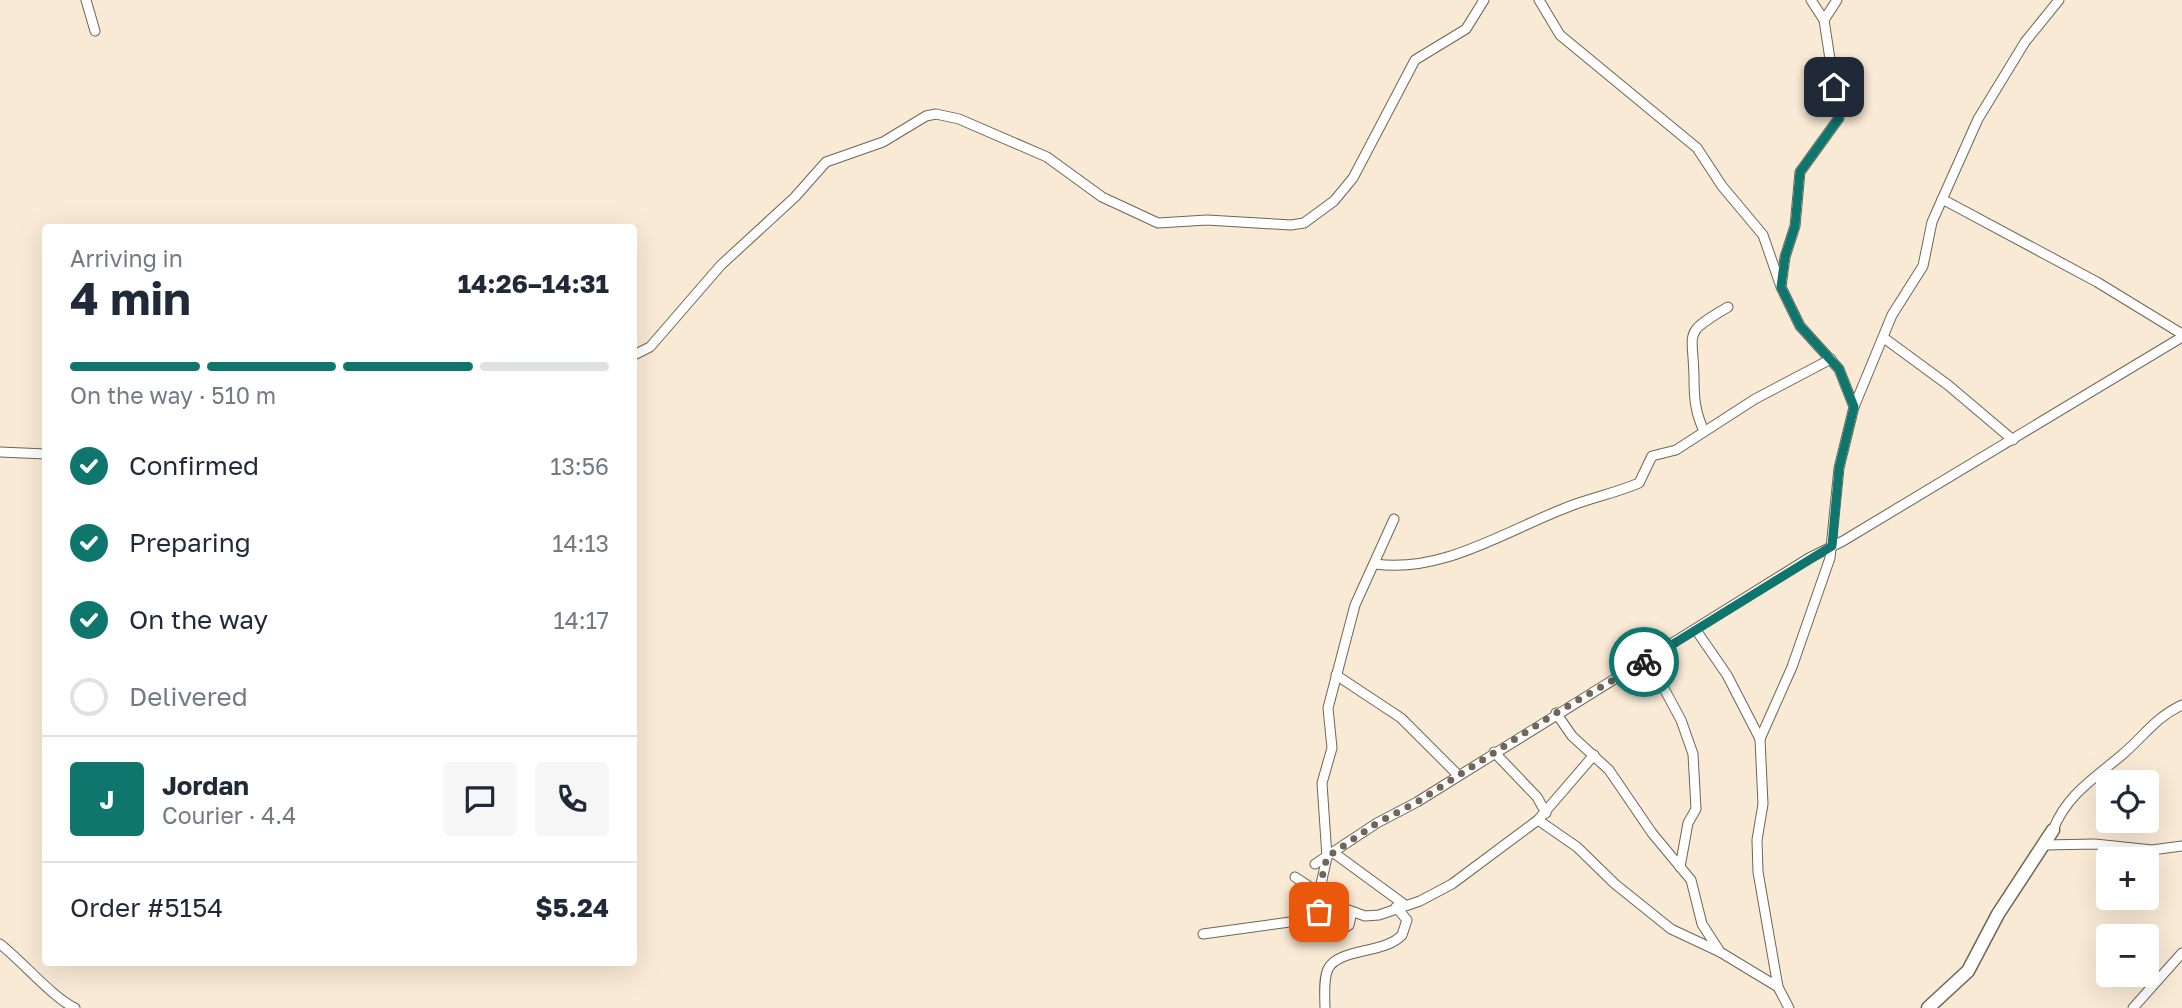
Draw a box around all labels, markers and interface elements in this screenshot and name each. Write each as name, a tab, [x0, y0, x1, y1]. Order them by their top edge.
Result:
pin	[1804, 57, 1864, 117]
icon: home	[1815, 68, 1853, 106]
text: Arriving in	[70, 244, 183, 272]
text: 14:26–14:31	[458, 268, 609, 299]
text: 4 min	[70, 270, 191, 325]
text: On the way · 510 m	[70, 381, 276, 409]
icon: check	[70, 447, 108, 485]
text: Confirmed	[129, 450, 259, 481]
text: 13:56	[550, 452, 609, 480]
icon: check	[70, 524, 108, 562]
text: Preparing	[129, 527, 251, 558]
text: 14:13	[552, 529, 609, 557]
icon: check	[70, 601, 108, 639]
text: On the way	[129, 604, 268, 635]
text: 14:17	[554, 606, 609, 634]
courier	[1609, 627, 1679, 697]
icon: bike	[1625, 643, 1663, 681]
text: Delivered	[129, 681, 248, 712]
button: chat	[443, 762, 517, 836]
button: phone	[535, 762, 609, 836]
text: Jordan	[162, 770, 249, 801]
map controls	[2096, 770, 2159, 987]
button: locate	[2096, 770, 2159, 833]
text: J	[100, 784, 114, 815]
text: Courier · 4.4	[162, 801, 296, 829]
button: +	[2096, 847, 2159, 910]
pin	[1289, 882, 1349, 942]
text: Order #5154	[70, 892, 223, 923]
text: $5.24	[535, 892, 609, 923]
icon: bag	[1300, 893, 1338, 931]
button: −	[2096, 924, 2159, 987]

